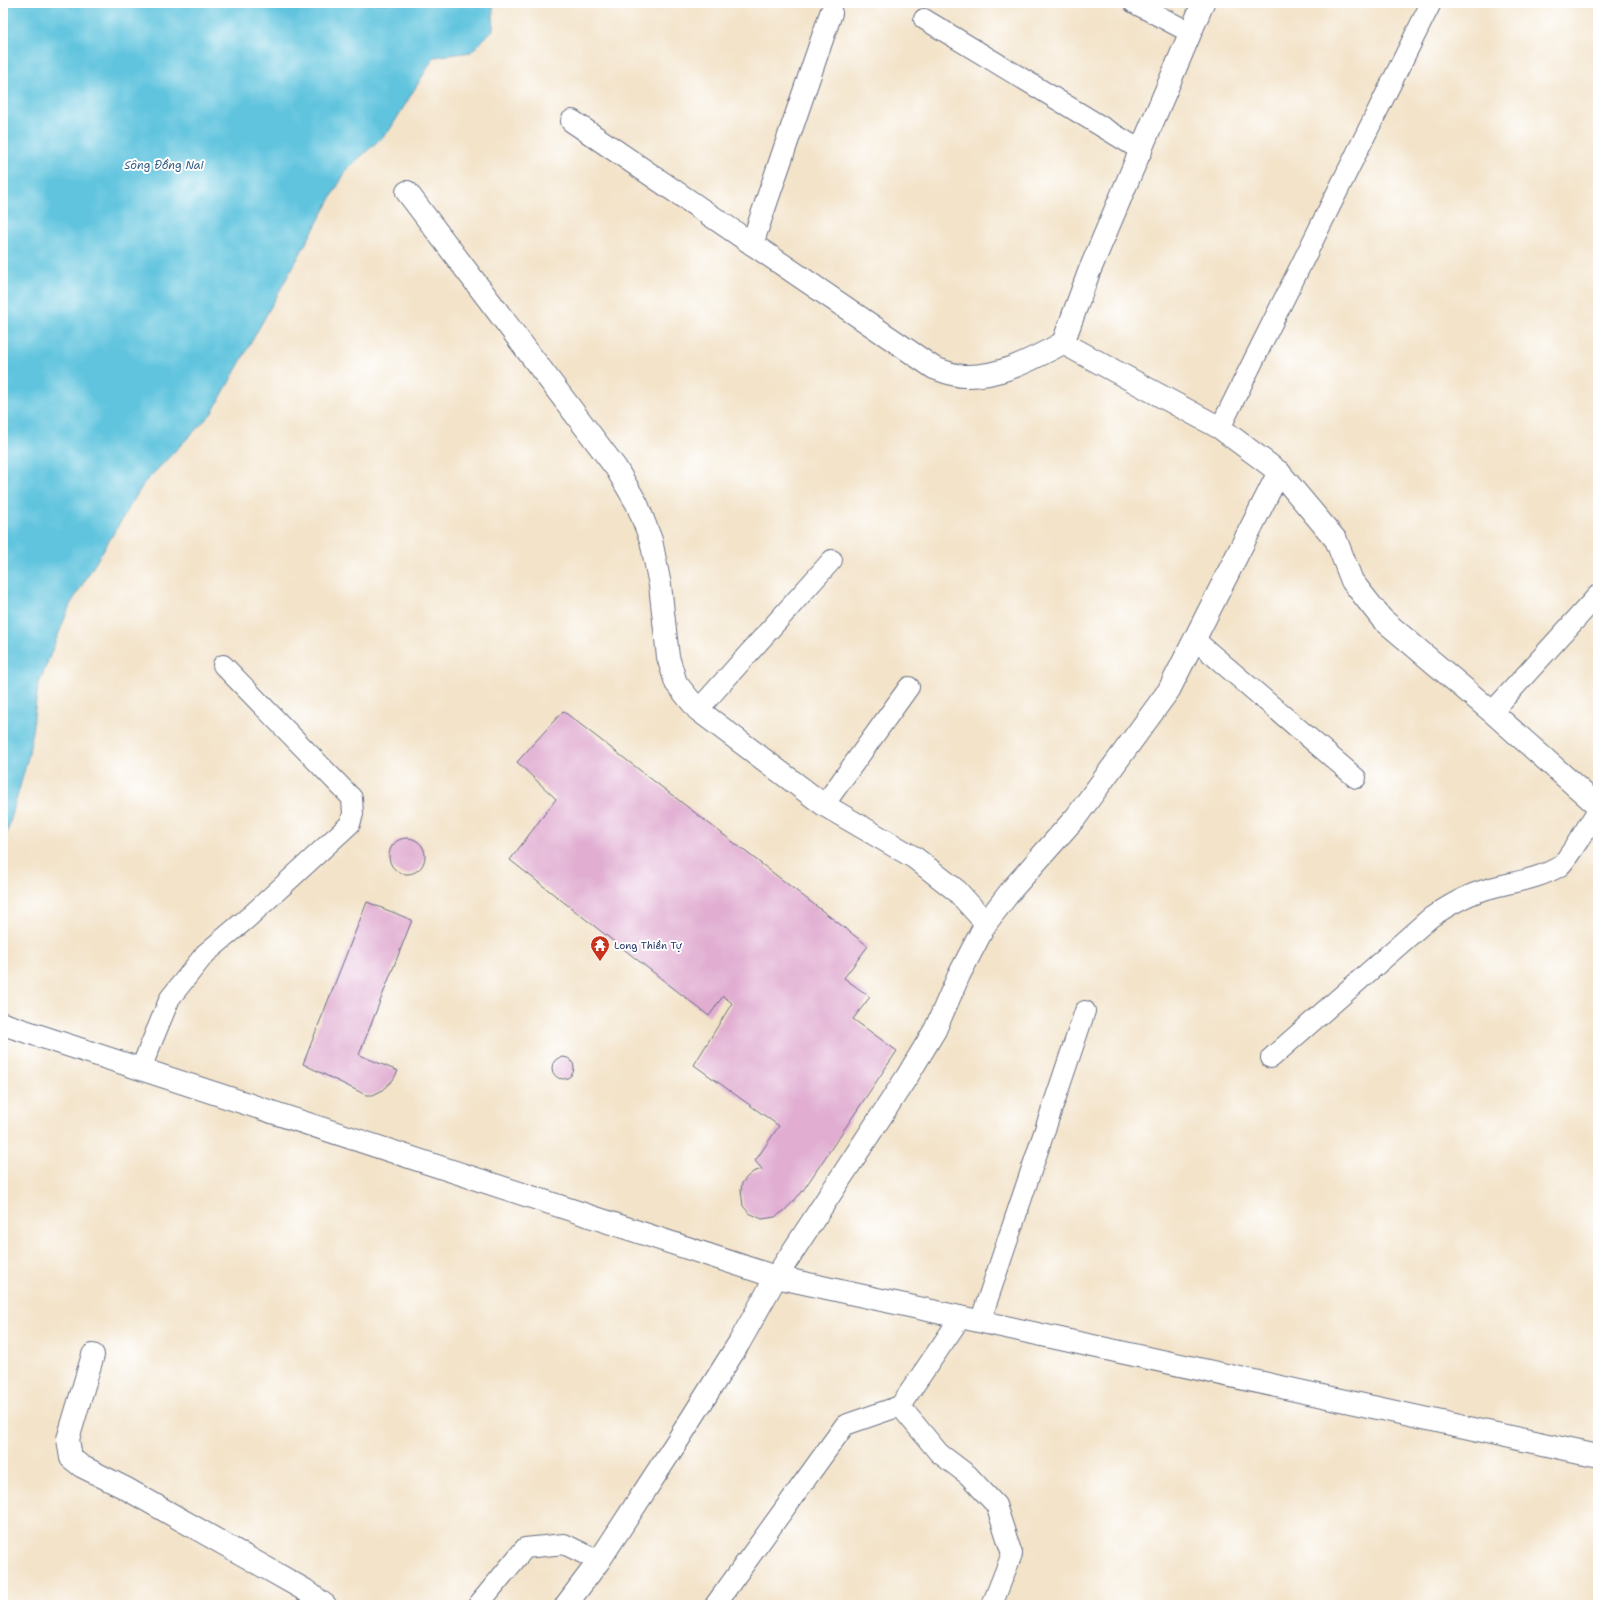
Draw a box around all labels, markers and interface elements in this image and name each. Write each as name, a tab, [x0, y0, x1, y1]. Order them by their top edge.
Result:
water label: Sông Đồng Nai	[124, 158, 205, 173]
temple icon: Long Thiền Tự	[589, 934, 611, 962]
place label: Long Thiền Tự	[614, 939, 683, 952]

